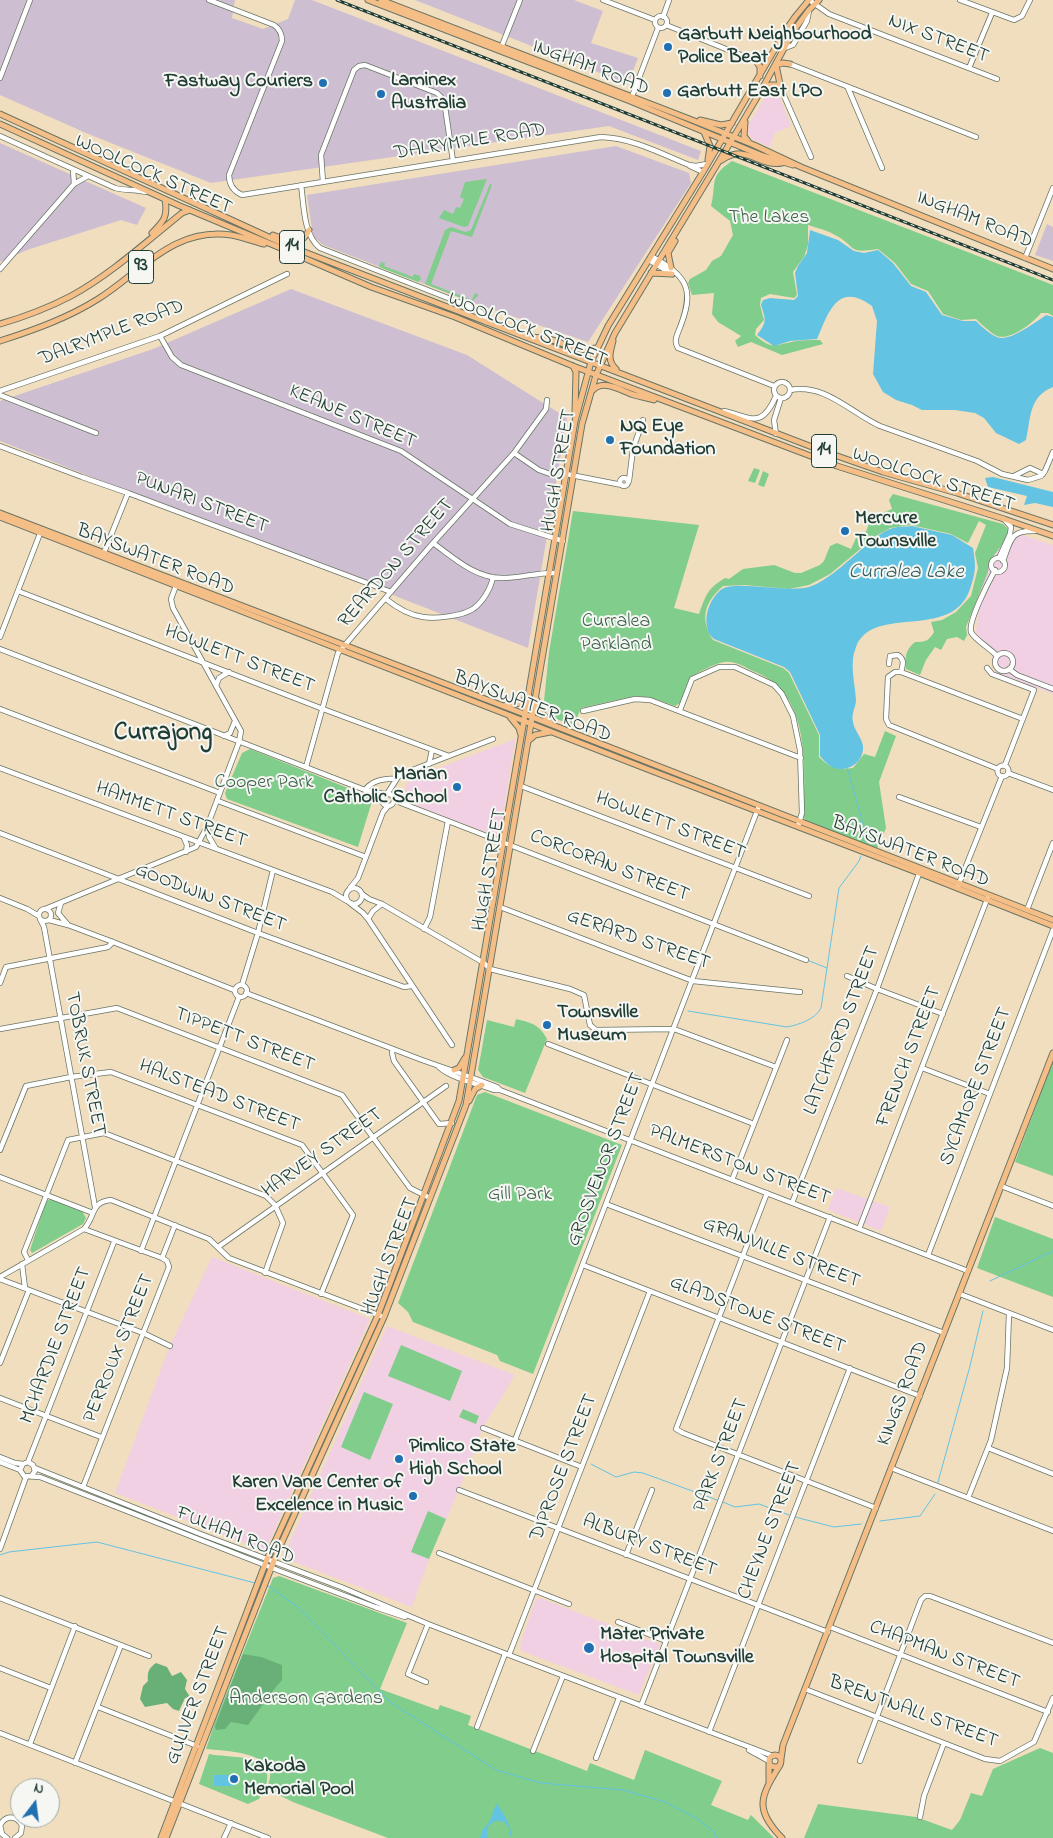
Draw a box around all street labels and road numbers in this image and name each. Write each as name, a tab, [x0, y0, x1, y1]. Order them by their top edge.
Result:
street label: NIX STREET	[884, 10, 992, 70]
street label: INGHAM ROAD	[528, 36, 652, 102]
street label: DALRYMPLE ROAD	[393, 119, 547, 167]
street label: WOOLCOCK STREET	[71, 131, 235, 221]
street label: INGHAM ROAD	[912, 187, 1036, 255]
road number: 14	[280, 230, 304, 264]
road number: 93	[128, 250, 154, 284]
street label: WOOLCOCK STREET	[444, 288, 610, 374]
street label: DALRYMPLE ROAD	[36, 295, 188, 373]
street label: KEANE STREET	[285, 380, 419, 456]
street label: HUGH STREET	[537, 408, 583, 534]
road number: 14	[812, 434, 836, 468]
street label: WOOLCOCK STREET	[849, 443, 1017, 519]
street label: PUNARI STREET	[131, 468, 271, 540]
street label: REARDON STREET	[334, 494, 460, 634]
street label: BAYSWATER ROAD	[73, 520, 237, 602]
street label: HOWLETT STREET	[161, 620, 317, 700]
street label: BAYSWATER ROAD	[450, 667, 614, 749]
street label: HAMMETT STREET	[92, 777, 250, 855]
street label: HOWLETT STREET	[592, 787, 748, 867]
street label: HUGH STREET	[468, 807, 514, 933]
street label: BAYSWATER ROAD	[828, 812, 992, 894]
street label: CORCORAN STREET	[526, 826, 692, 908]
street label: GOODWIN STREET	[131, 859, 289, 939]
street label: GERARD STREET	[563, 905, 713, 977]
street label: LATCHFORD STREET	[800, 943, 886, 1119]
street label: FRENCH STREET	[872, 983, 948, 1131]
street label: TOBRUK STREET	[58, 990, 110, 1138]
street label: TIPPETT STREET	[171, 1003, 317, 1079]
street label: SYCAMORE STREET	[936, 1005, 1018, 1169]
street label: HALSTEAD STREET	[135, 1055, 303, 1139]
street label: GROSVENOR STREET	[563, 1070, 651, 1250]
street label: HARVEY STREET	[258, 1104, 388, 1204]
street label: PALMERSTON STREET	[645, 1120, 833, 1212]
street label: HUGH STREET	[357, 1195, 425, 1319]
street label: GRANVILLE STREET	[699, 1213, 863, 1295]
street label: MCHARDIE STREET	[16, 1264, 98, 1428]
street label: PERROUX STREET	[79, 1271, 161, 1427]
street label: GLADSTONE STREET	[666, 1271, 848, 1361]
street label: KINGS ROAD	[873, 1339, 935, 1449]
street label: DIPROSE STREET	[526, 1391, 604, 1545]
street label: PARK STREET	[689, 1396, 755, 1516]
street label: CHEYNE STREET	[734, 1459, 808, 1603]
street label: FULHAM ROAD	[172, 1502, 298, 1572]
street label: ALBURY STREET	[578, 1510, 720, 1584]
street label: CHAPMAN STREET	[865, 1616, 1023, 1696]
street label: GULIVER STREET	[162, 1624, 236, 1768]
street label: BRENTNALL STREET	[825, 1671, 1001, 1755]

